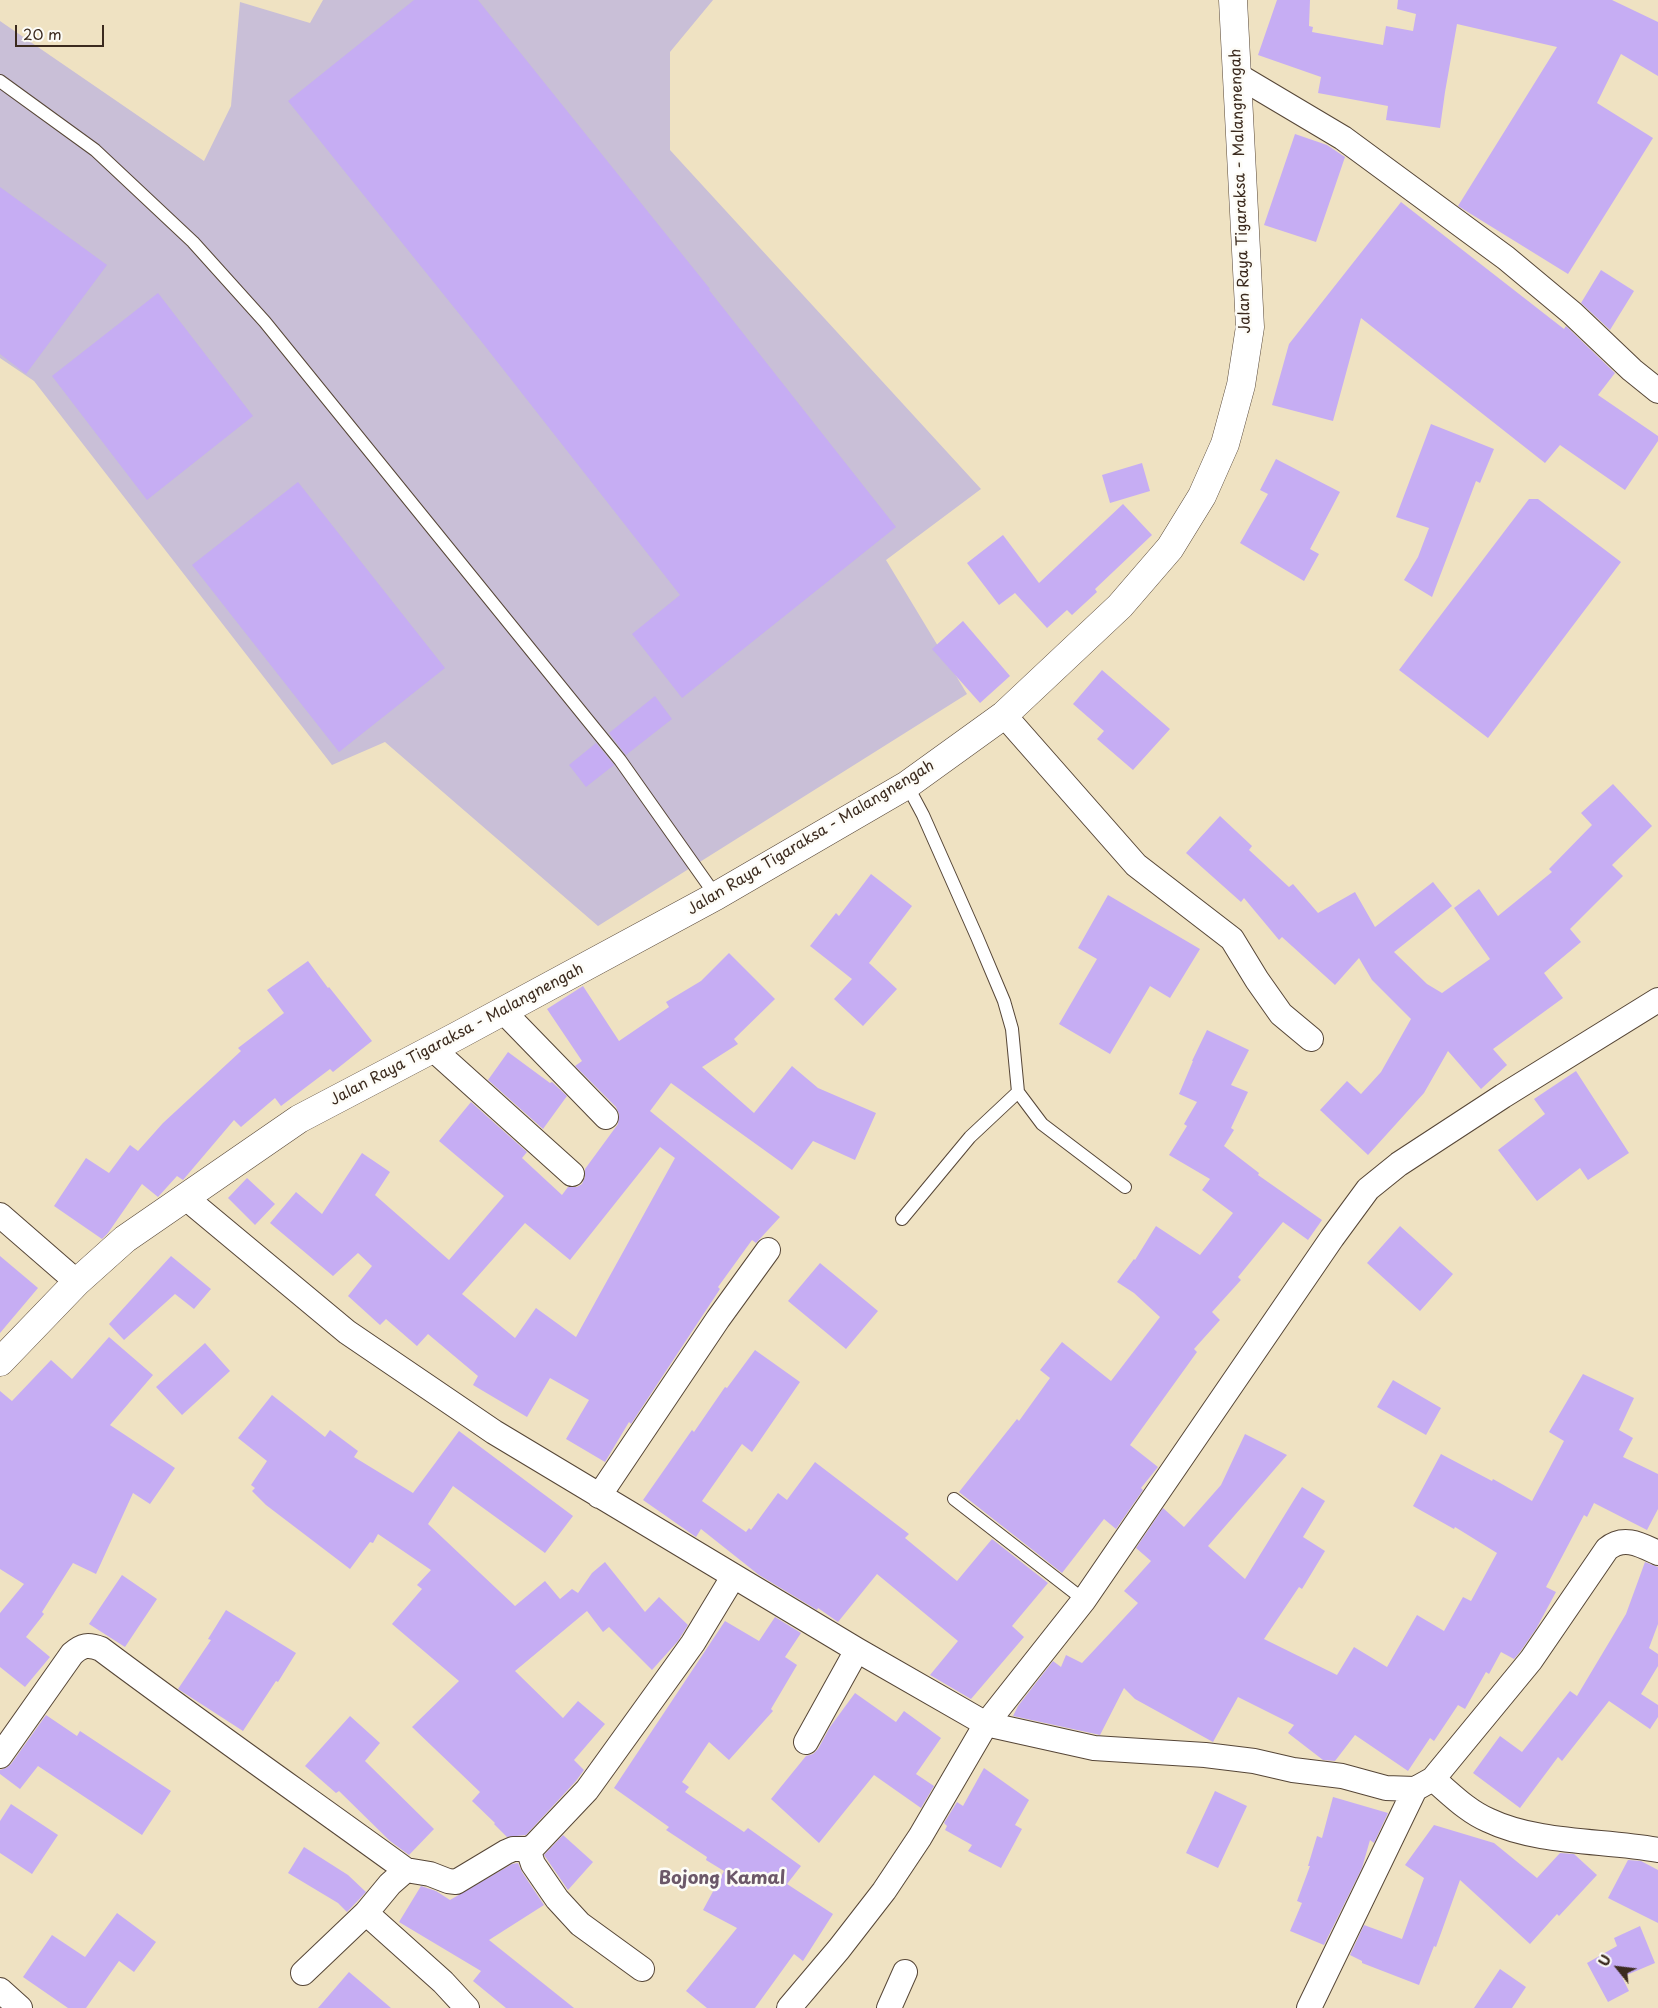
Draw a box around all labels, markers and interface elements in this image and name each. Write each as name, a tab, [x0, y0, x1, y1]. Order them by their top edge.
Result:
scale bar	[18, 15, 106, 47]
text: 20 m	[23, 22, 62, 45]
street label: Jalan Raya Tigaraksa - Malangnengah	[1227, 48, 1255, 334]
street label: Jalan Raya Tigaraksa - Malangnengah	[684, 757, 938, 919]
street label: Jalan Raya Tigaraksa - Malangnengah	[327, 960, 587, 1110]
district label: Bojong Kamal	[659, 1868, 785, 1890]
north arrow	[1593, 1943, 1643, 1993]
text: U	[1593, 1951, 1616, 1970]

